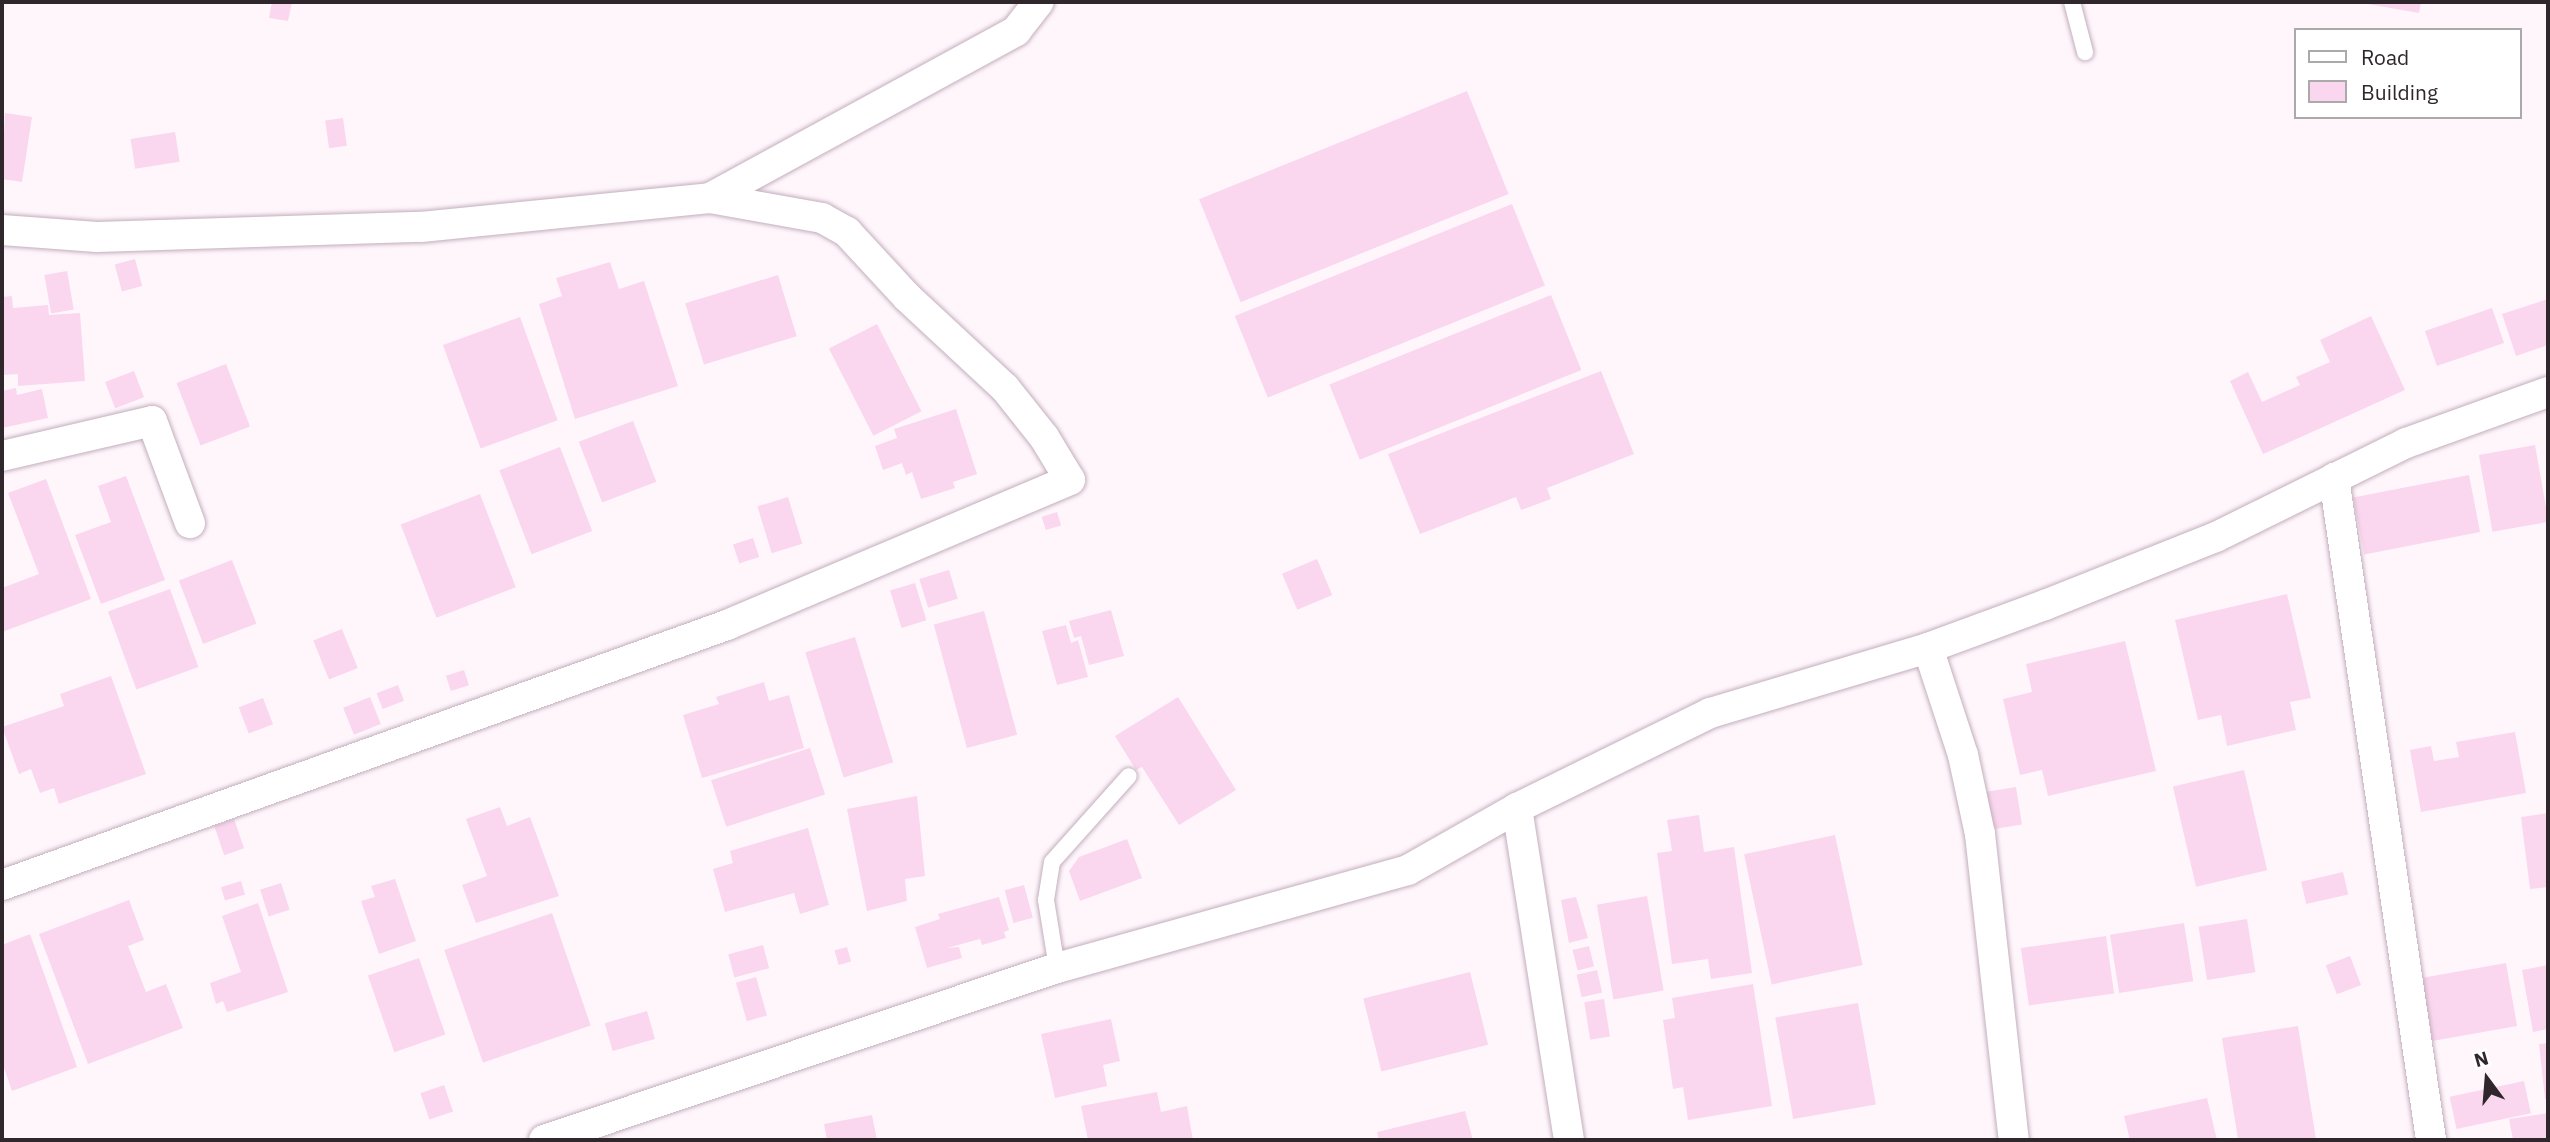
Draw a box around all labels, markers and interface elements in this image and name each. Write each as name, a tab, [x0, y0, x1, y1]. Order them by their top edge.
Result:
legend	[2294, 28, 2522, 119]
text: Road	[2361, 43, 2409, 71]
text: Building	[2361, 78, 2438, 106]
north arrow	[2452, 1044, 2522, 1114]
text: N	[2471, 1045, 2491, 1072]

